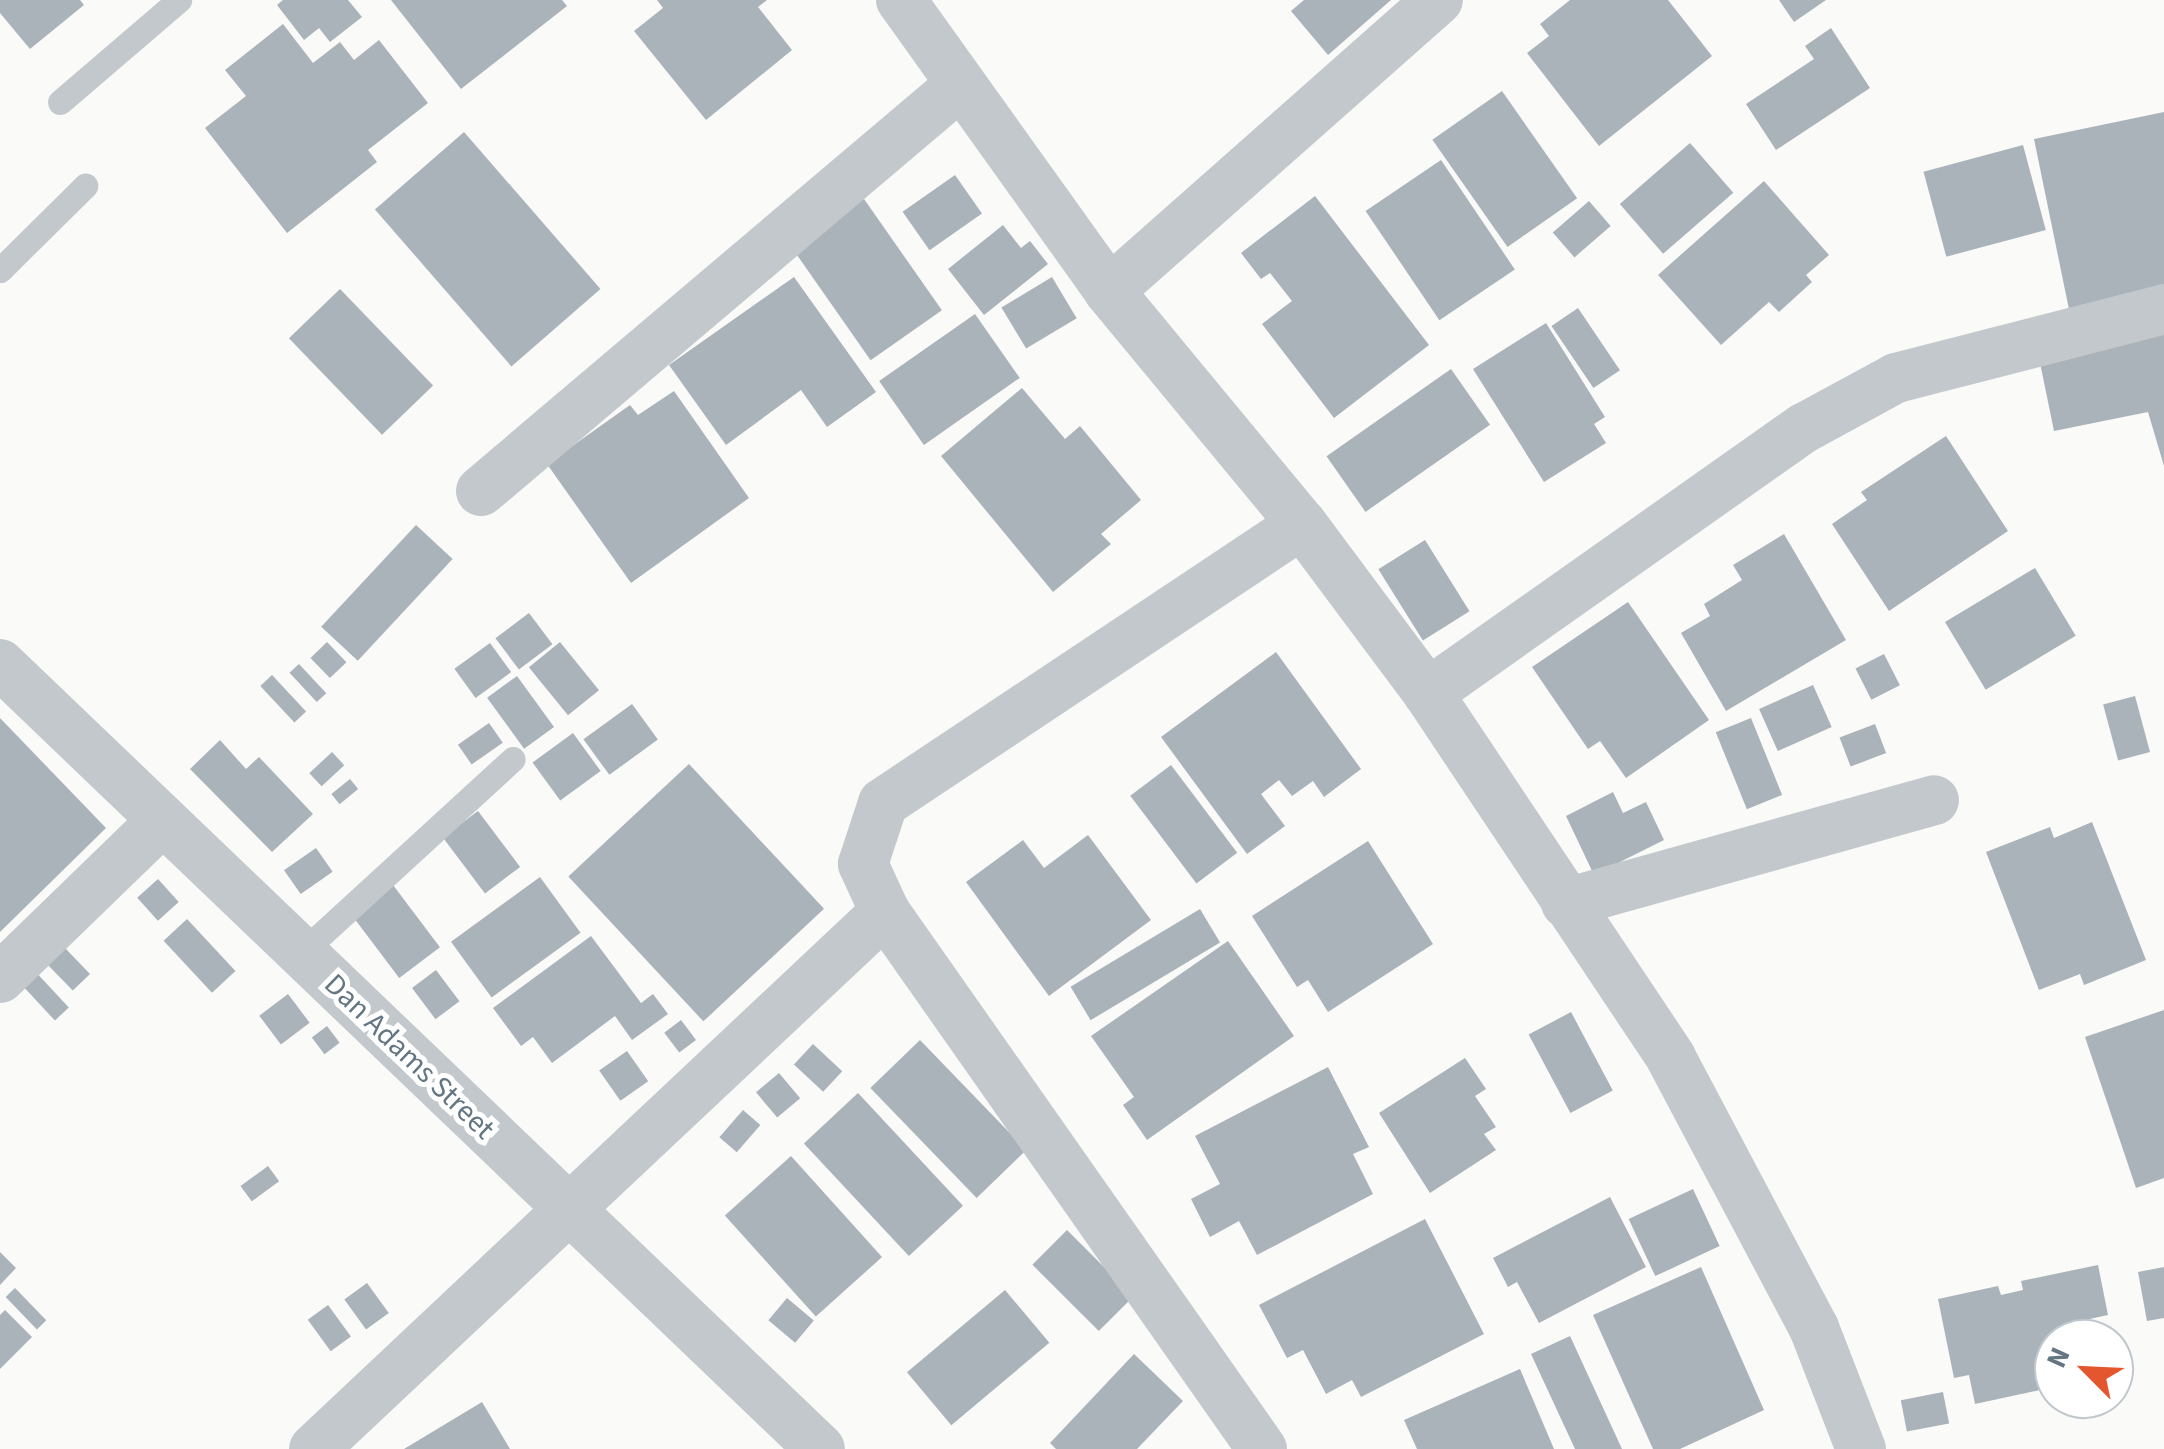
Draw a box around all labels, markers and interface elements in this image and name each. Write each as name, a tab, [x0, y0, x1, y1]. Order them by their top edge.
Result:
street label: Dan Adams Street	[316, 967, 502, 1147]
north arrow	[2034, 1319, 2134, 1419]
text: N	[2036, 1341, 2080, 1374]

